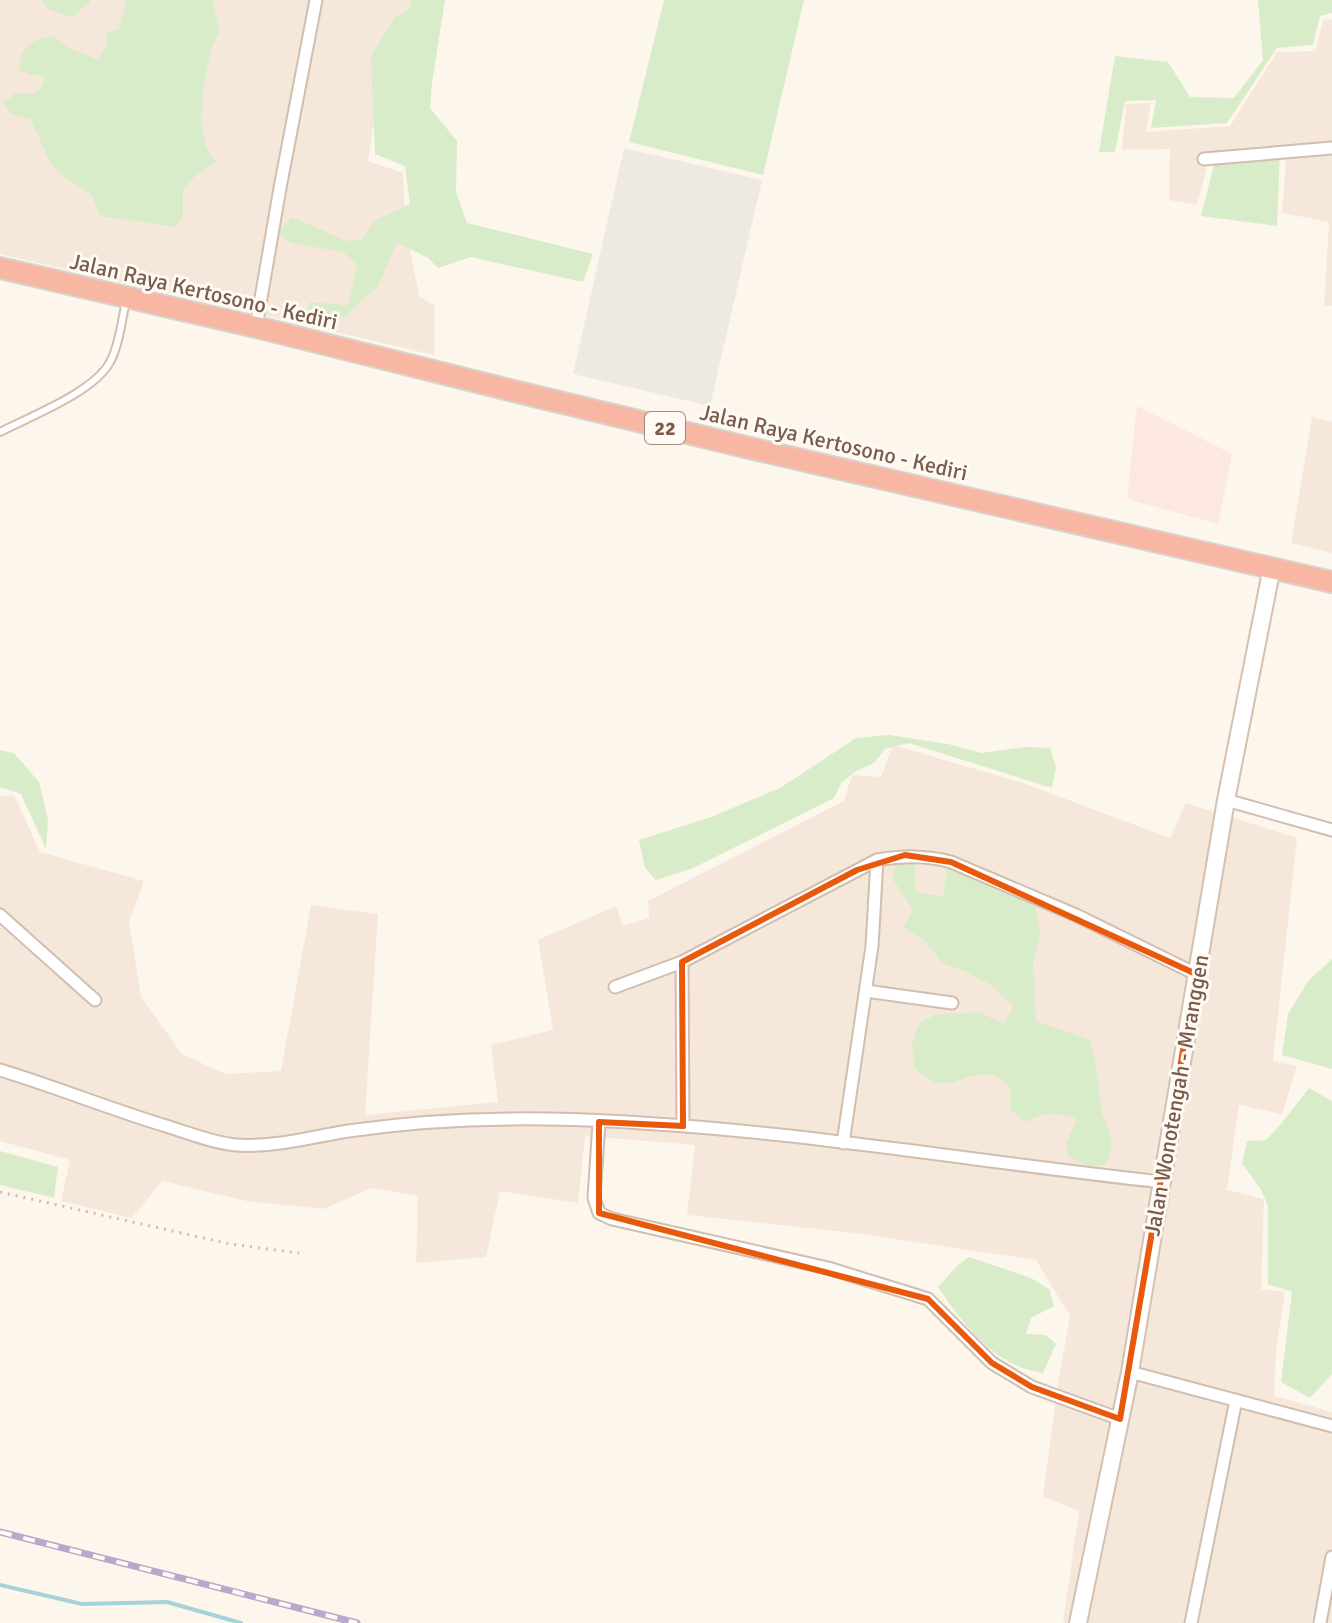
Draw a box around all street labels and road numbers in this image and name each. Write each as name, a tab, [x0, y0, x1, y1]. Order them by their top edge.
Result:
street label: Jalan Raya Kertosono - Kediri	[67, 248, 340, 335]
street label: Jalan Raya Kertosono - Kediri	[697, 399, 970, 486]
road number: 22	[645, 412, 685, 444]
street label: Jalan Wonotengah - Mranggen	[1138, 952, 1215, 1238]

